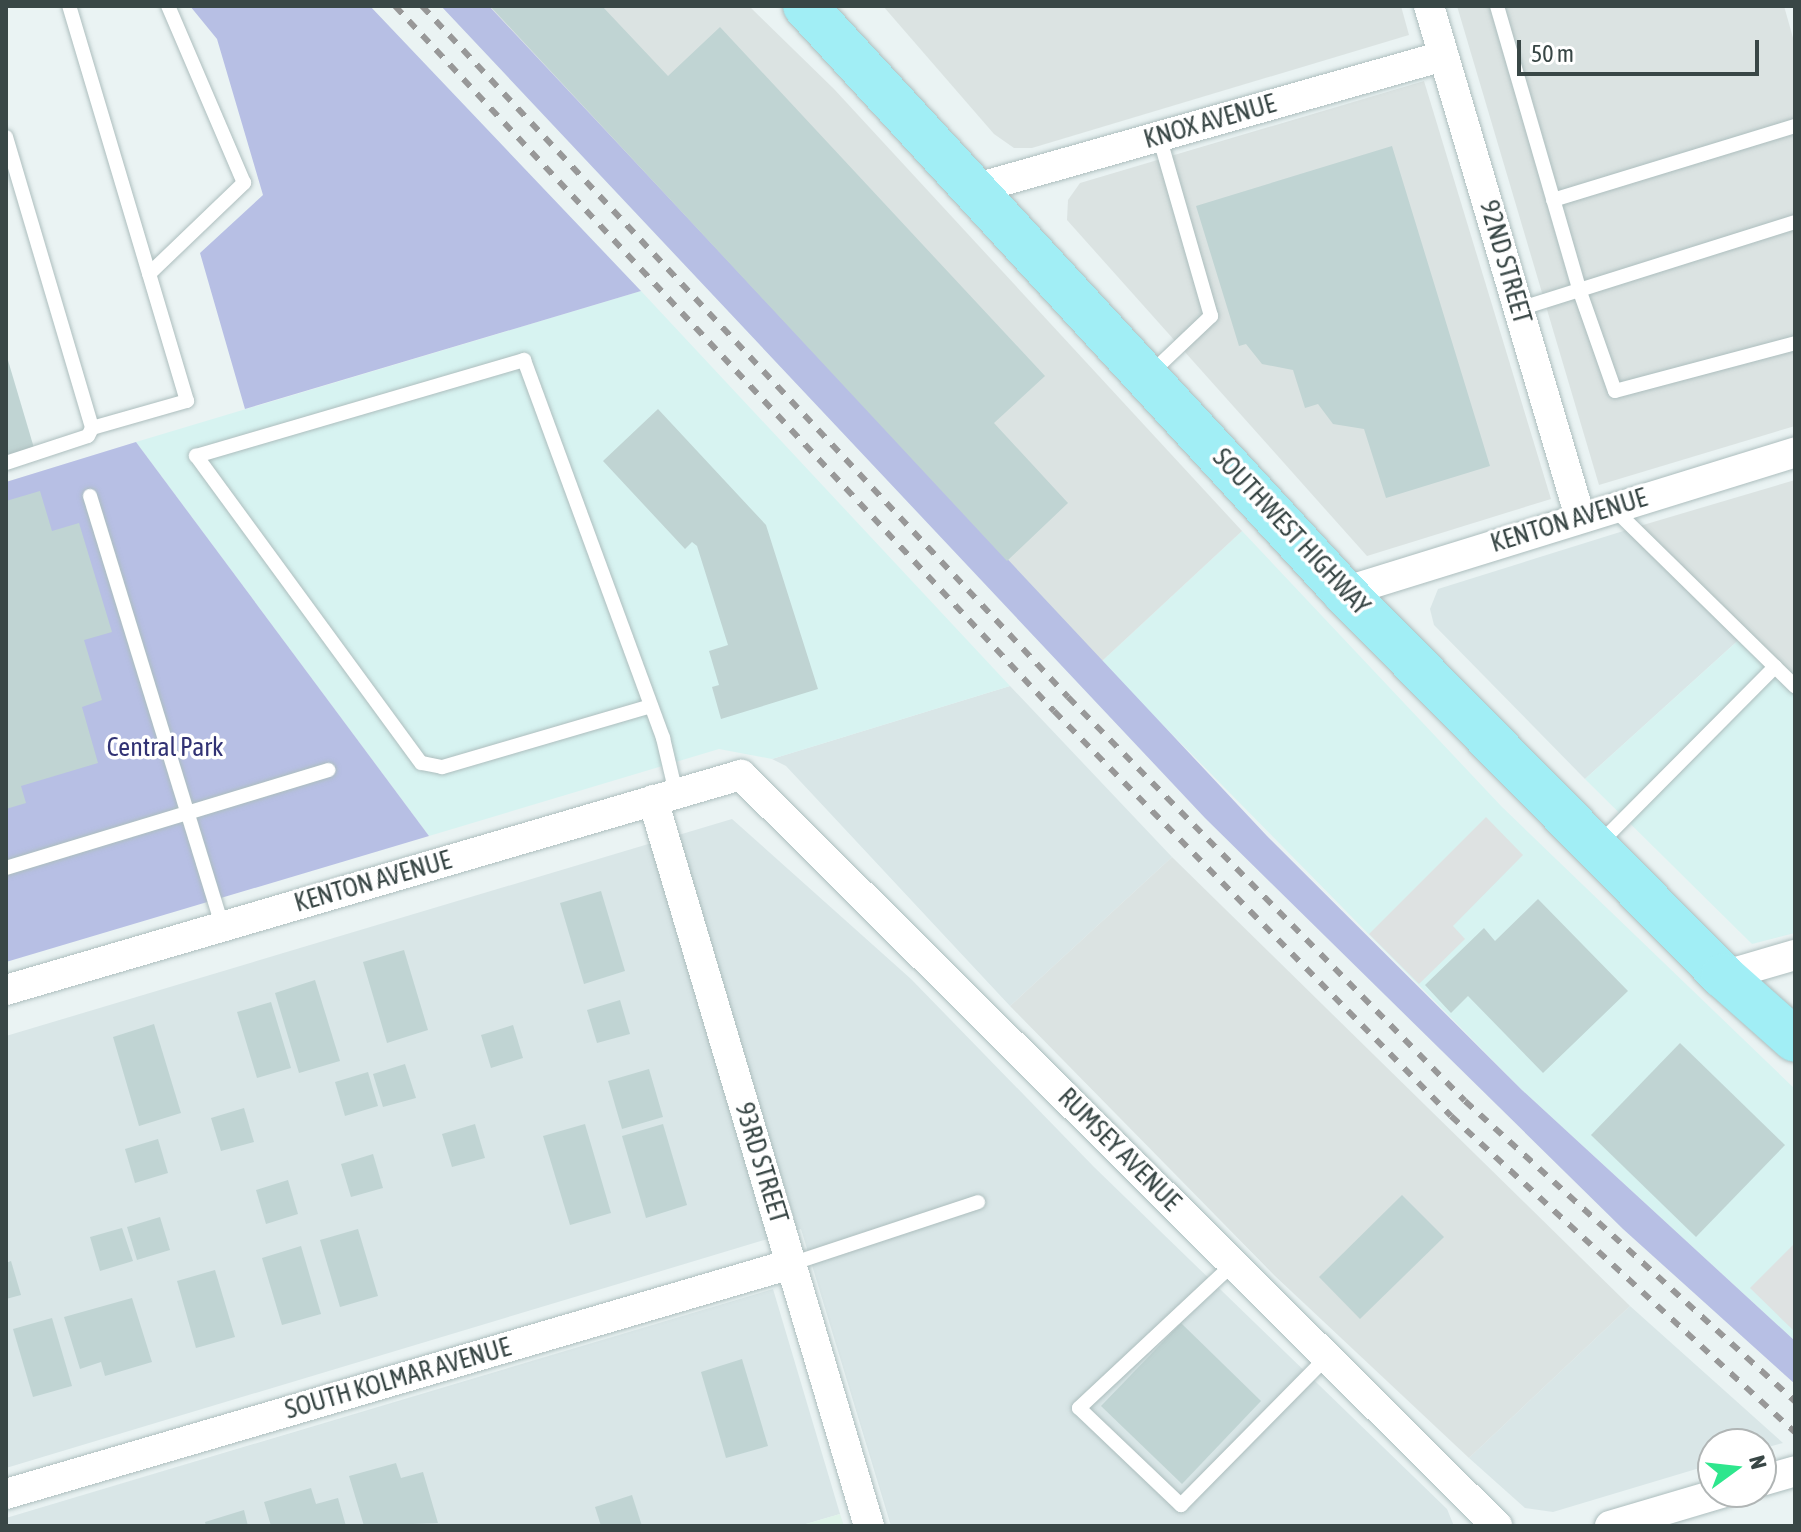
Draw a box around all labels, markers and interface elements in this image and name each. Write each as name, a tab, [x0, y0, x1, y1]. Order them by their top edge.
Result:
scale bar	[1521, 24, 1763, 74]
text: 50 m	[1531, 40, 1574, 67]
street label: KNOX AVENUE	[1140, 88, 1280, 156]
street label: 92ND STREET	[1473, 197, 1537, 327]
street label: SOUTHWEST HIGHWAY	[1206, 442, 1376, 622]
street label: KENTON AVENUE	[1487, 482, 1651, 560]
park label: Central Park	[107, 732, 223, 764]
street label: KENTON AVENUE	[291, 845, 455, 919]
street label: RUMSEY AVENUE	[1051, 1082, 1187, 1218]
street label: 93RD STREET	[728, 1099, 794, 1227]
street label: SOUTH KOLMAR AVENUE	[282, 1332, 514, 1426]
north arrow	[1697, 1428, 1777, 1508]
text: N	[1744, 1453, 1772, 1472]

